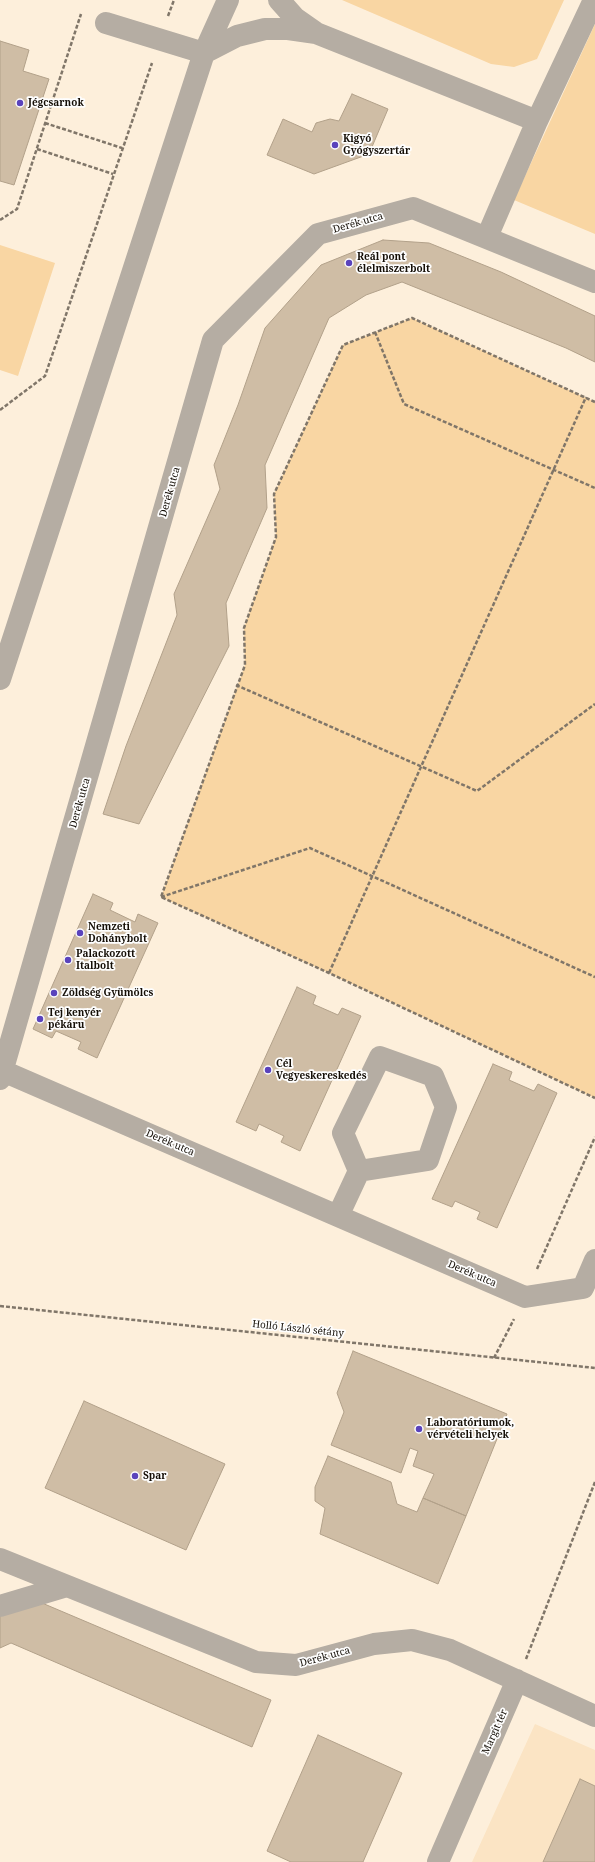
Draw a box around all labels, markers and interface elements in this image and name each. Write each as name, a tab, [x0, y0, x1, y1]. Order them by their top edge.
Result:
place label: Jégcsarnok	[28, 97, 84, 109]
marker: Jégcsarnok	[15, 98, 25, 108]
place label: Kigyó Gyógyszertár	[343, 133, 410, 156]
marker: Kigyó Gyógyszertár	[330, 140, 340, 150]
street label: Derék utca	[332, 210, 384, 236]
place label: Reál pont élelmiszerbolt	[357, 251, 430, 274]
marker: Reál pont élelmiszerbolt	[344, 258, 354, 268]
street label: Derék utca	[157, 466, 183, 518]
street label: Derék utca	[67, 777, 93, 829]
place label: Nemzeti Dohánybolt	[88, 921, 147, 944]
marker: Nemzeti Dohánybolt	[75, 928, 85, 938]
place label: Palackozott Italbolt	[76, 948, 135, 972]
marker: Palackozott Italbolt	[63, 955, 73, 965]
place label: Zöldség Gyümölcs	[62, 987, 153, 999]
marker: Zöldség Gyümölcs	[49, 988, 59, 998]
place label: Tej kenyér pékáru	[48, 1007, 101, 1030]
marker: Tej kenyér pékáru	[35, 1014, 45, 1024]
place label: Cél Vegyeskereskedés	[276, 1058, 367, 1082]
marker: Cél Vegyeskereskedés	[263, 1065, 273, 1075]
street label: Derék utca	[144, 1127, 196, 1159]
street label: Derék utca	[446, 1258, 498, 1290]
street label: Holló László sétány	[252, 1318, 344, 1340]
place label: Laboratóriumok, vérvételi helyek	[427, 1417, 514, 1440]
marker: Laboratóriumok, vérvételi helyek	[414, 1424, 424, 1434]
place label: Spar	[143, 1470, 166, 1482]
marker: Spar	[130, 1471, 140, 1481]
street label: Derék utca	[299, 1645, 351, 1669]
street label: Margit tér	[480, 1708, 510, 1756]

